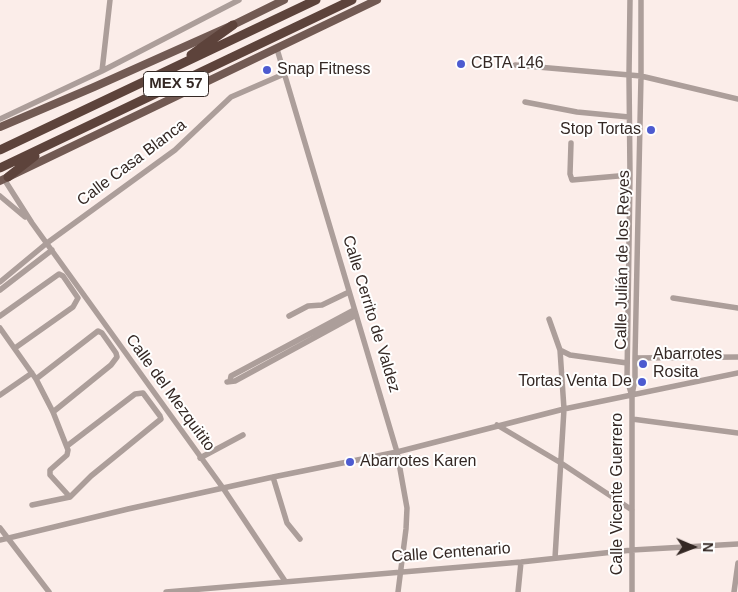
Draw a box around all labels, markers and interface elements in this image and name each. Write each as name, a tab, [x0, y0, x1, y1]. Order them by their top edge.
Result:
place label: CBTA 146	[471, 54, 544, 74]
marker: CBTA 146	[455, 58, 467, 70]
place label: Snap Fitness	[277, 60, 370, 80]
marker: Snap Fitness	[261, 64, 273, 76]
road number: MEX 57	[144, 72, 208, 96]
street label: Calle Casa Blanca	[74, 116, 190, 210]
place label: Stop Tortas	[560, 120, 641, 140]
marker: Stop Tortas	[645, 124, 657, 136]
street label: Calle Julián de los Reyes	[612, 170, 634, 350]
street label: Calle Cerrito de Valdez	[338, 233, 404, 395]
street label: Calle del Mezquitito	[121, 331, 219, 455]
place label: Abarrotes Rosita	[653, 345, 722, 383]
marker: Abarrotes Rosita	[637, 358, 649, 370]
place label: Tortas Venta De	[518, 372, 632, 392]
marker: Tortas Venta De	[636, 376, 648, 388]
street label: Calle Vicente Guerrero	[608, 413, 628, 575]
place label: Abarrotes Karen	[360, 452, 477, 472]
marker: Abarrotes Karen	[344, 456, 356, 468]
north arrow	[668, 522, 718, 572]
street label: Calle Centenario	[391, 539, 511, 567]
text: N	[700, 542, 716, 552]

